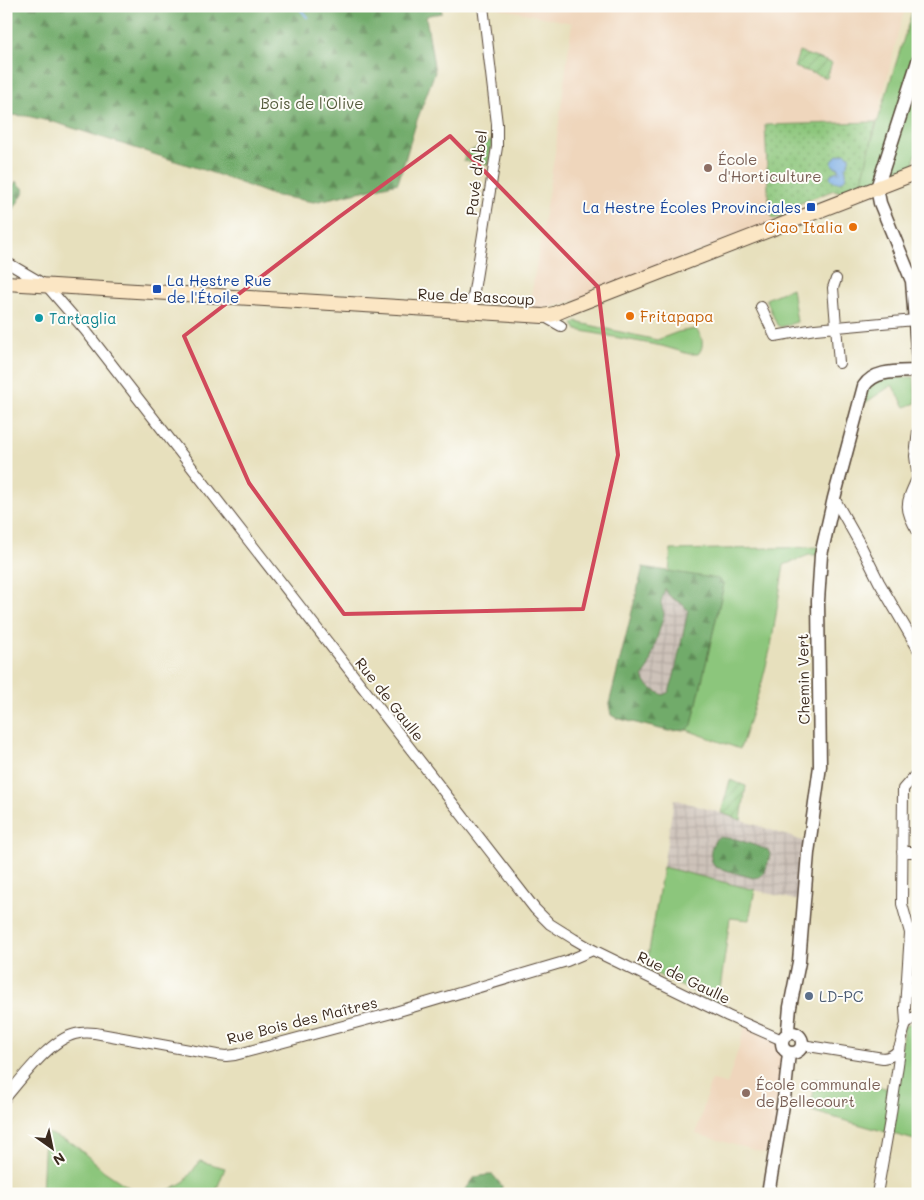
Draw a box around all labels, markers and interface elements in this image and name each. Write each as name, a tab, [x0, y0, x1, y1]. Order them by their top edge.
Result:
park label: Bois de l'Olive	[260, 93, 364, 113]
street label: Pavé d'Abel	[461, 129, 491, 217]
place label: École d'Horticulture	[718, 149, 822, 186]
marker: École d'Horticulture	[702, 162, 714, 174]
place label: La Hestre Écoles Provinciales	[583, 197, 801, 217]
marker: La Hestre Écoles Provinciales	[805, 201, 817, 213]
place label: Ciao Italia	[764, 217, 843, 237]
marker: Ciao Italia	[847, 221, 859, 233]
place label: La Hestre Rue de l'Étoile	[167, 270, 272, 307]
marker: La Hestre Rue de l'Étoile	[151, 283, 163, 295]
street label: Rue de Bascoup	[417, 283, 535, 309]
place label: Fritapapa	[640, 306, 714, 326]
place label: Tartaglia	[49, 308, 117, 328]
marker: Fritapapa	[624, 310, 636, 322]
marker: Tartaglia	[33, 312, 45, 324]
street label: Chemin Vert	[792, 633, 814, 725]
street label: Rue de Gaulle	[351, 653, 429, 745]
street label: Rue de Gaulle	[634, 946, 734, 1008]
place label: LD-PC	[819, 986, 864, 1006]
marker: LD-PC	[803, 990, 815, 1002]
street label: Rue Bois des Maîtres	[225, 992, 379, 1048]
place label: École communale de Bellecourt	[756, 1074, 881, 1111]
marker: École communale de Bellecourt	[740, 1087, 752, 1099]
north arrow	[28, 1122, 78, 1172]
text: N	[50, 1148, 69, 1170]

